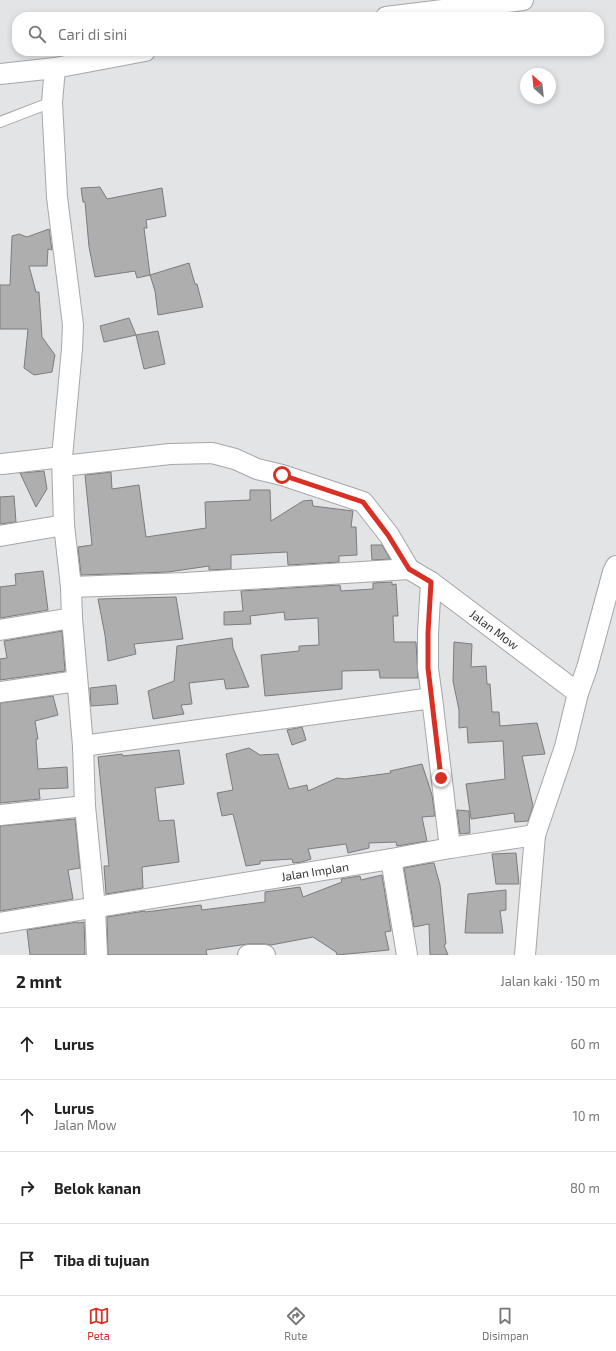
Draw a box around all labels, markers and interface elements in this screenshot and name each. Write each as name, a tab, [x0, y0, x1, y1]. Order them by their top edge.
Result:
search box	[12, 12, 604, 56]
icon: search	[26, 23, 48, 45]
text: Cari di sini	[58, 25, 127, 43]
north arrow	[520, 68, 556, 104]
route start	[273, 466, 291, 484]
street label: Jalan Mow	[467, 606, 522, 652]
route end	[432, 769, 450, 787]
street label: Jalan Implan	[280, 859, 350, 883]
text: 2 mnt	[16, 971, 62, 991]
text: Jalan kaki · 150 m	[500, 973, 600, 989]
icon: ahead	[16, 1033, 38, 1055]
text: Lurus	[54, 1035, 94, 1053]
text: 60 m	[570, 1036, 600, 1052]
text: Lurus	[54, 1099, 94, 1117]
icon: ahead	[16, 1105, 38, 1127]
text: 10 m	[573, 1108, 600, 1124]
text: Jalan Mow	[54, 1117, 116, 1133]
icon: right	[16, 1177, 38, 1199]
text: Belok kanan	[54, 1179, 141, 1197]
text: 80 m	[570, 1180, 600, 1196]
icon: arrive	[16, 1249, 38, 1271]
text: Tiba di tujuan	[54, 1251, 150, 1269]
tab: Peta	[87, 1305, 110, 1342]
tab: Rute	[284, 1305, 307, 1342]
tab: Disimpan	[482, 1305, 529, 1342]

